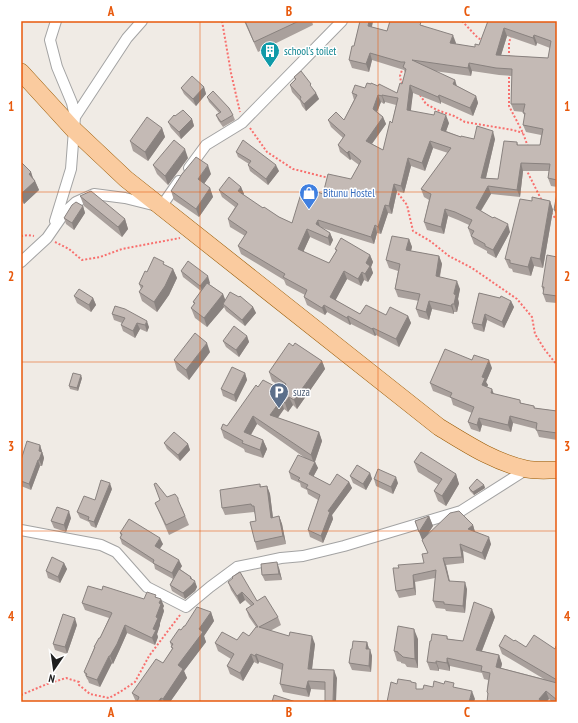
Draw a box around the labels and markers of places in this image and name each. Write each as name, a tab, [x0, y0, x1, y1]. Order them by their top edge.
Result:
building icon: school's toilet	[259, 40, 281, 68]
place label: school's toilet	[284, 44, 336, 58]
shop icon: Bitunu Hostel	[298, 182, 320, 210]
place label: Bitunu Hostel	[323, 186, 375, 200]
parking icon: suza	[268, 381, 290, 409]
place label: suza	[293, 385, 310, 399]

